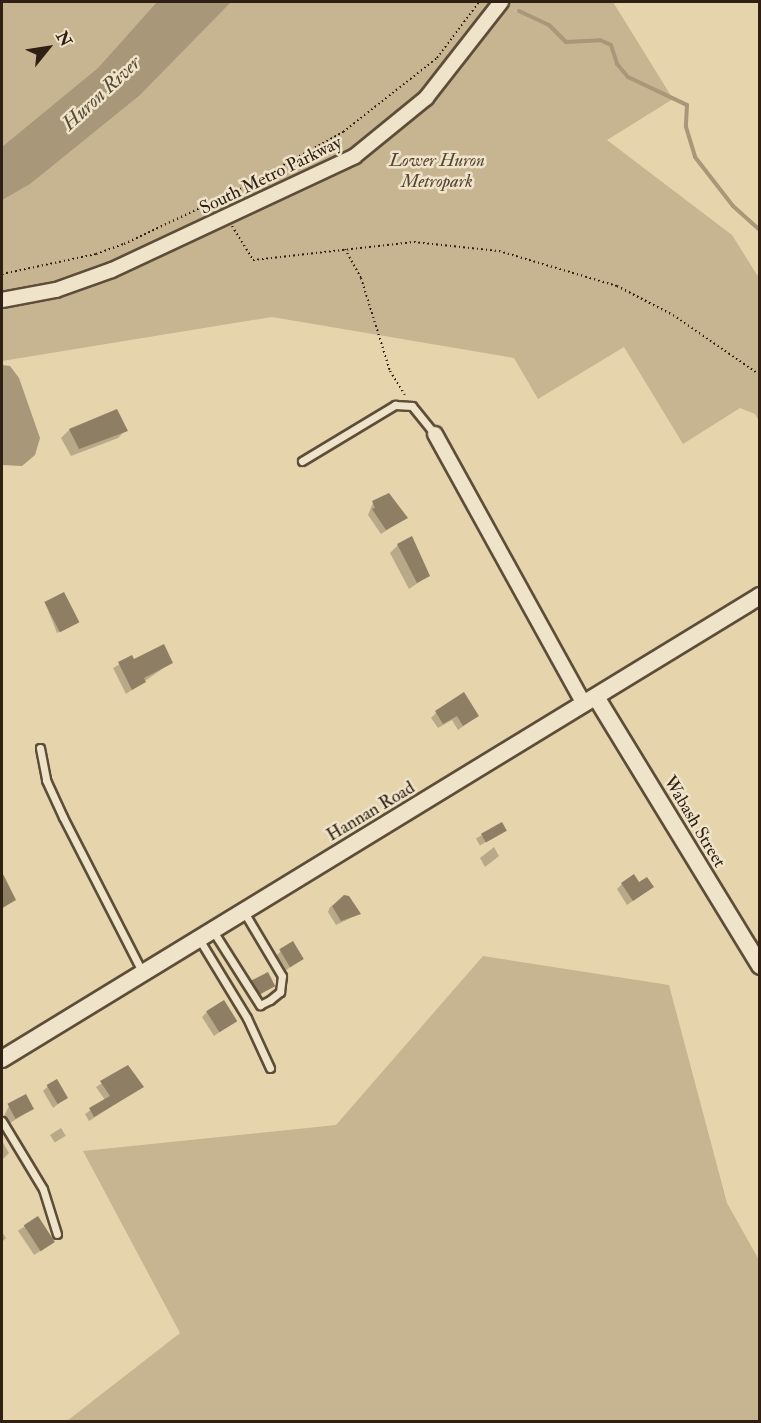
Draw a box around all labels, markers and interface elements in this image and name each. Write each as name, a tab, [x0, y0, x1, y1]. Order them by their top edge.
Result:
north arrow	[18, 18, 78, 78]
text: N	[51, 28, 76, 50]
water label: Huron River	[57, 51, 145, 135]
street label: South Metro Parkway	[196, 132, 346, 220]
park label: Lower Huron Metropark	[389, 151, 485, 194]
street label: Wabash Street	[658, 772, 730, 872]
street label: Hannan Road	[323, 777, 419, 847]

